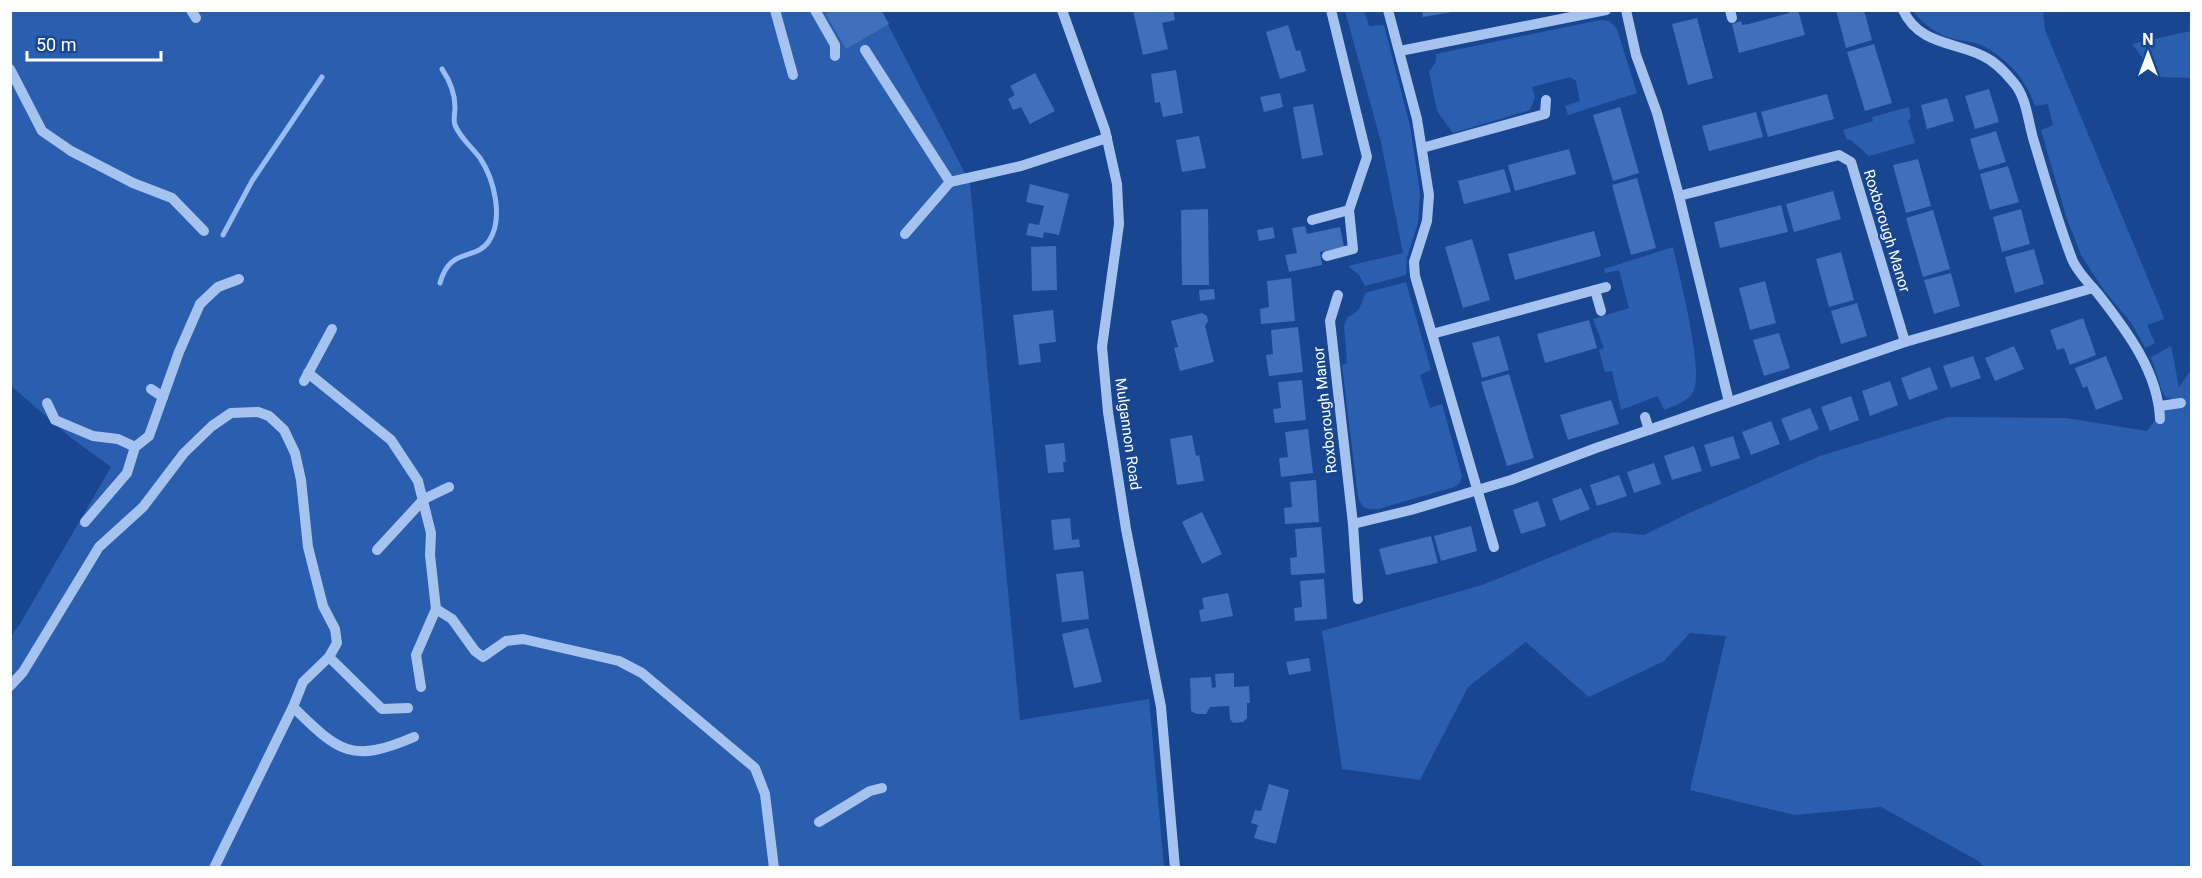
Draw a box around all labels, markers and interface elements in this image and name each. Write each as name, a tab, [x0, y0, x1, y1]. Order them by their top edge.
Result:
scale bar	[27, 24, 160, 62]
north arrow	[2118, 24, 2178, 84]
text: N	[2142, 30, 2154, 49]
text: 50 m	[36, 34, 76, 55]
street label: Roxborough Manor	[1860, 167, 1914, 295]
street label: Roxborough Manor	[1309, 346, 1341, 474]
street label: Mulgannon Road	[1111, 377, 1145, 491]

